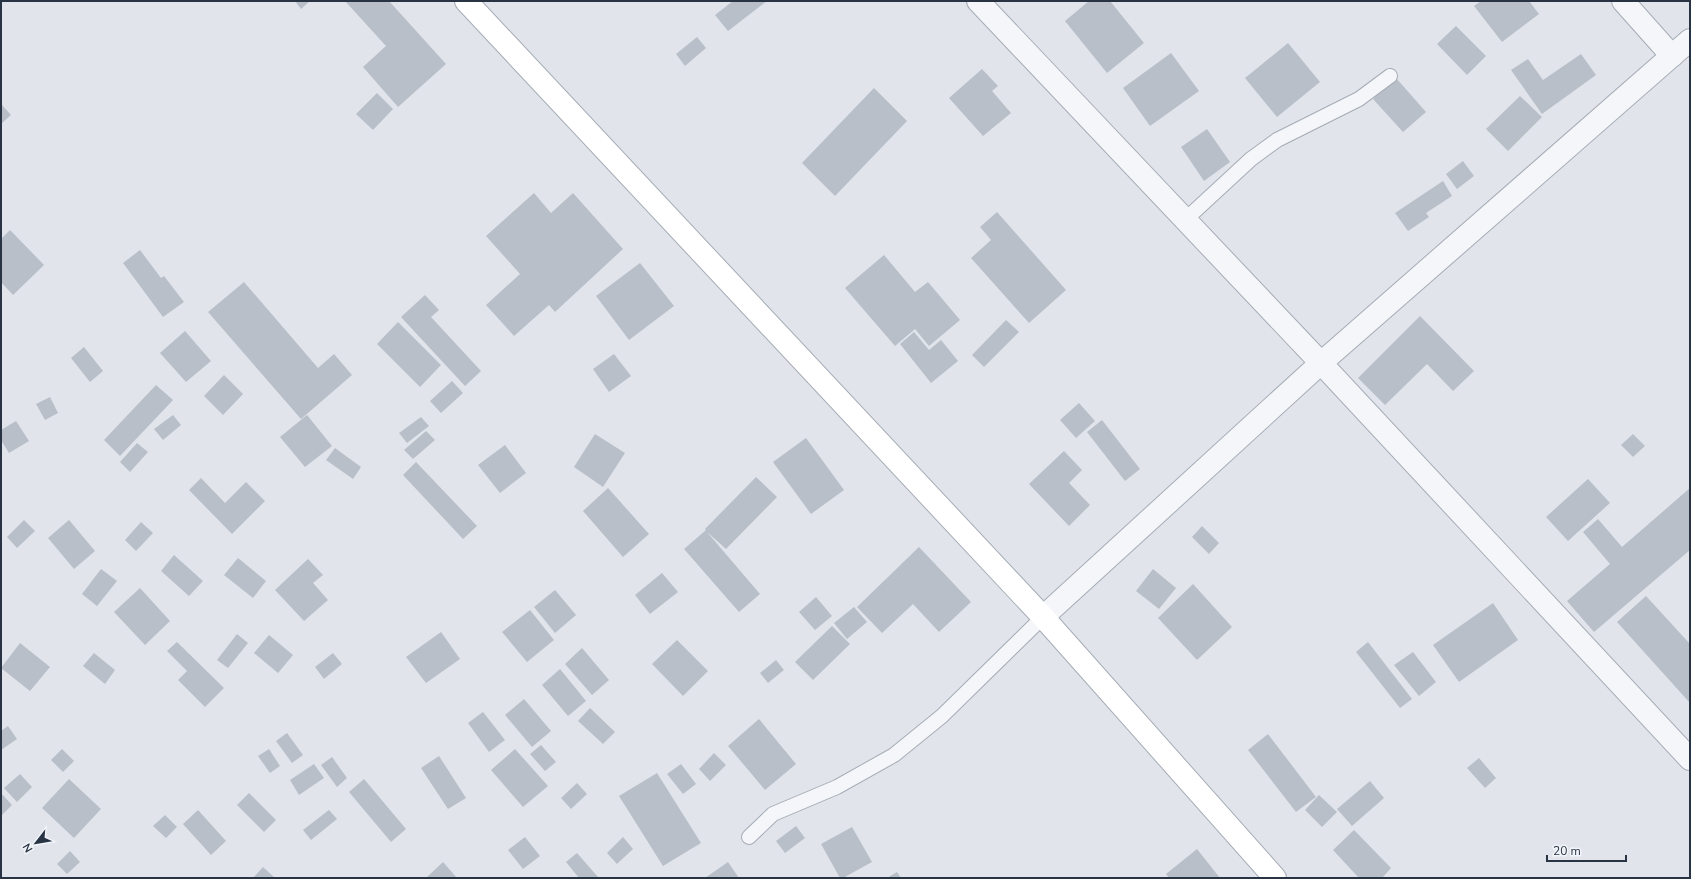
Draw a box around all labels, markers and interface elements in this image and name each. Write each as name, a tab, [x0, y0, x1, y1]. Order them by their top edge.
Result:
north arrow	[16, 823, 56, 863]
scale bar	[1547, 837, 1626, 863]
text: N	[19, 841, 36, 855]
text: 20 m	[1553, 843, 1581, 859]

